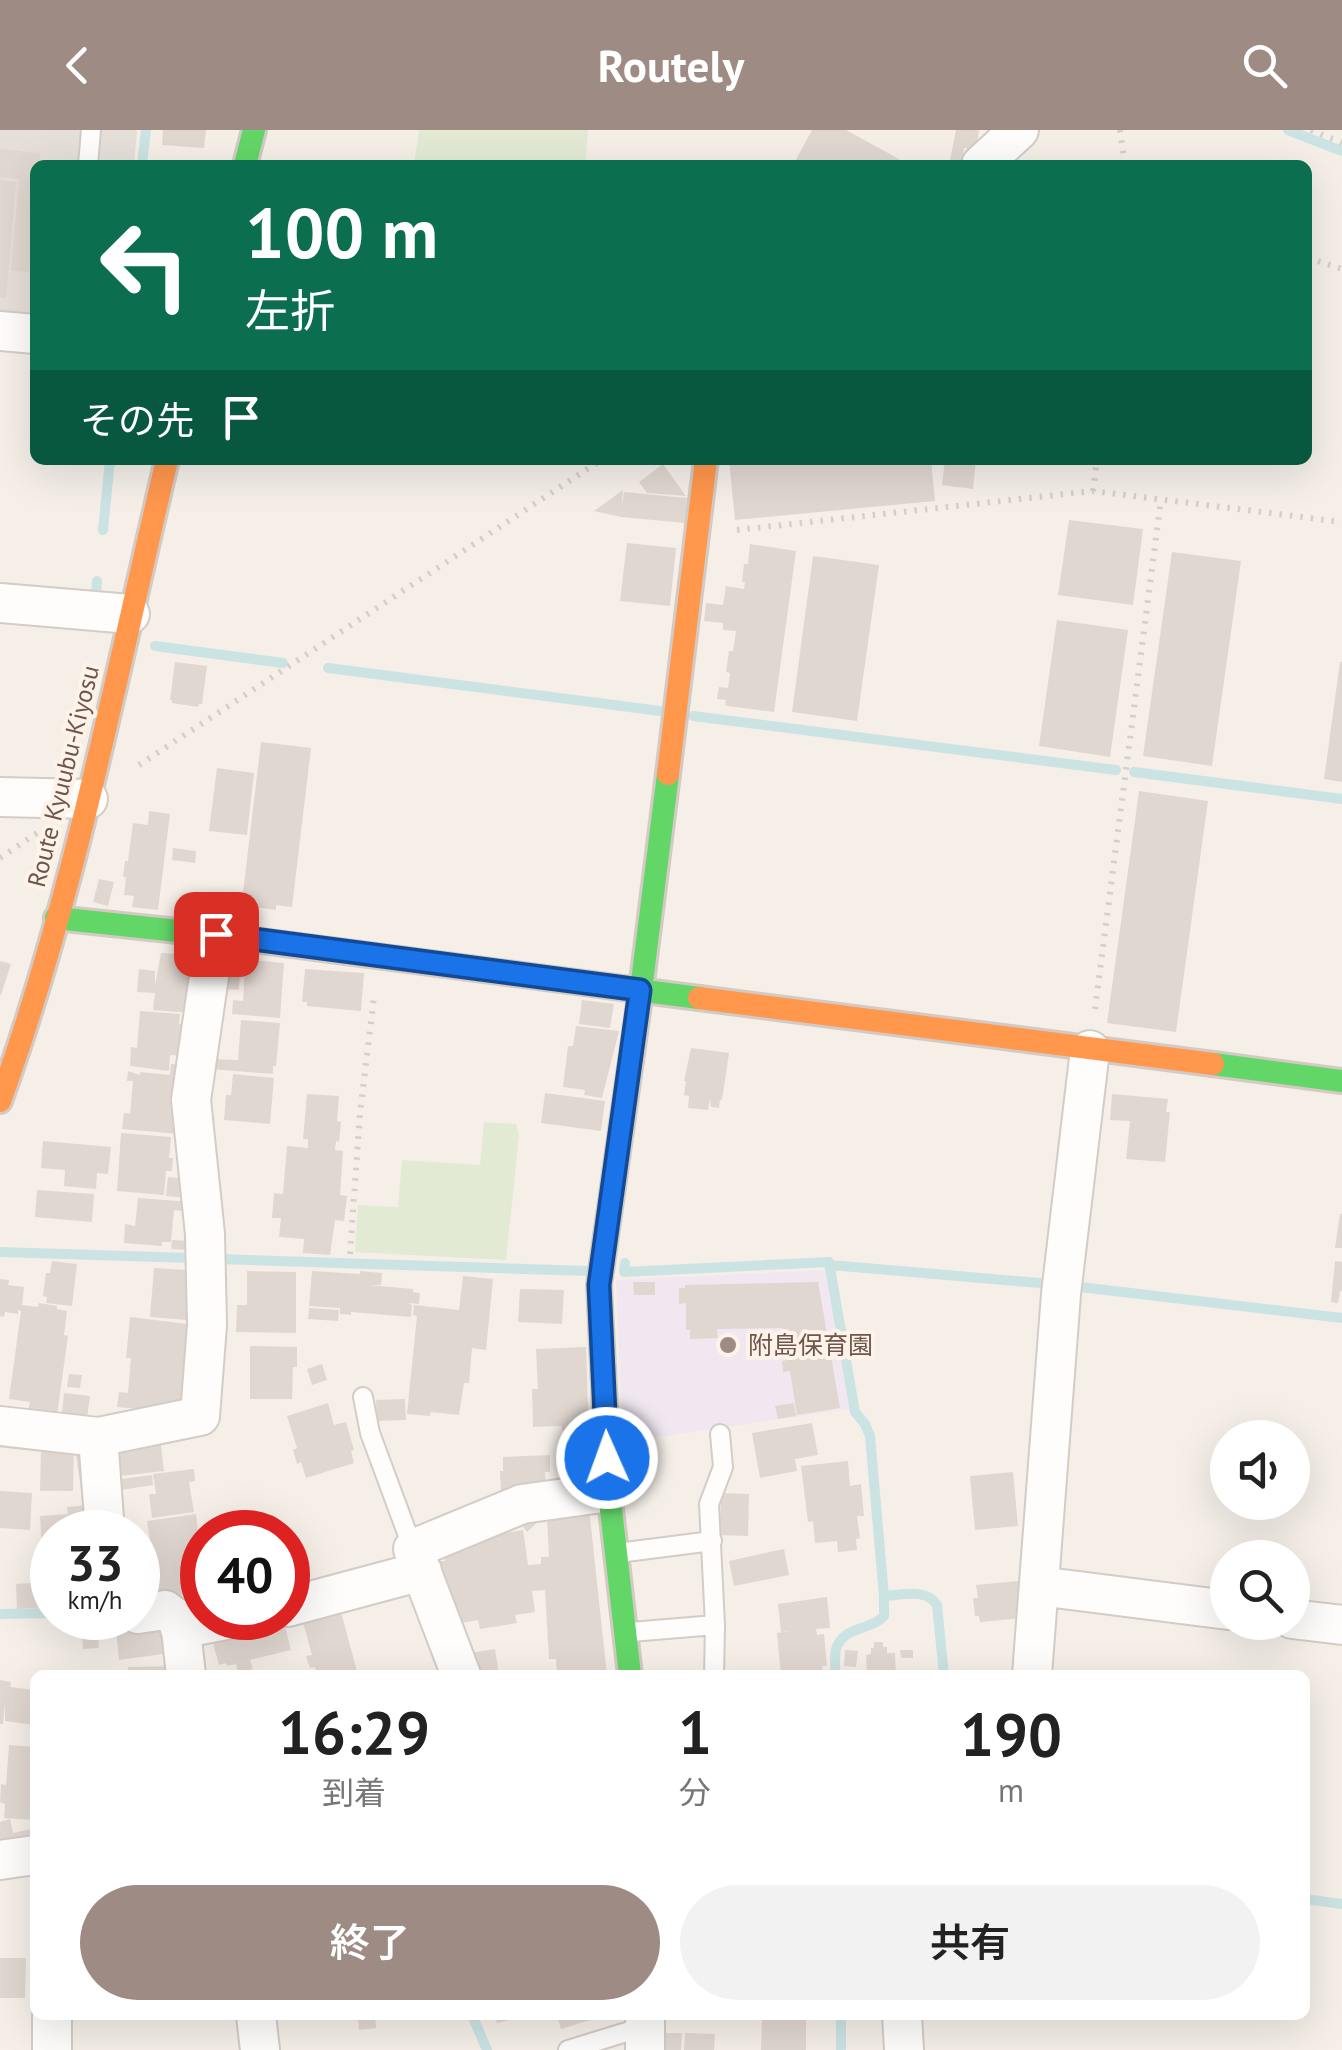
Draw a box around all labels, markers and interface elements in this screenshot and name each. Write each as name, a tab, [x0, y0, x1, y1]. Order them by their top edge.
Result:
text: Routely	[598, 36, 744, 94]
icon: back	[50, 38, 105, 93]
icon: search	[1237, 38, 1292, 93]
text: 100 m	[245, 187, 438, 277]
icon: left	[80, 200, 210, 330]
text: 左折	[245, 281, 335, 339]
icon: arrive	[214, 390, 269, 445]
text: その先	[80, 395, 194, 444]
street label: Route Kyuubu-Kiyosu	[20, 662, 106, 890]
pin	[174, 892, 259, 977]
icon: arrive	[189, 907, 244, 962]
place label: 附島保育園	[748, 1329, 873, 1361]
marker: 附島保育園	[717, 1334, 739, 1356]
position arrow	[555, 1406, 659, 1510]
map controls	[1210, 1420, 1310, 1640]
button: sound	[1210, 1420, 1310, 1520]
speed limit sign: 40	[180, 1510, 310, 1640]
text: 33	[67, 1530, 123, 1595]
button: search	[1210, 1540, 1310, 1640]
text: km/h	[68, 1584, 122, 1616]
text: 16:29	[278, 1693, 430, 1771]
text: 1	[678, 1693, 712, 1771]
text: 190	[960, 1695, 1062, 1773]
text: m	[998, 1769, 1024, 1811]
text: 到着	[322, 1771, 386, 1813]
text: 分	[679, 1771, 711, 1813]
button: 終了	[80, 1885, 660, 2000]
button: 共有	[680, 1885, 1260, 2000]

